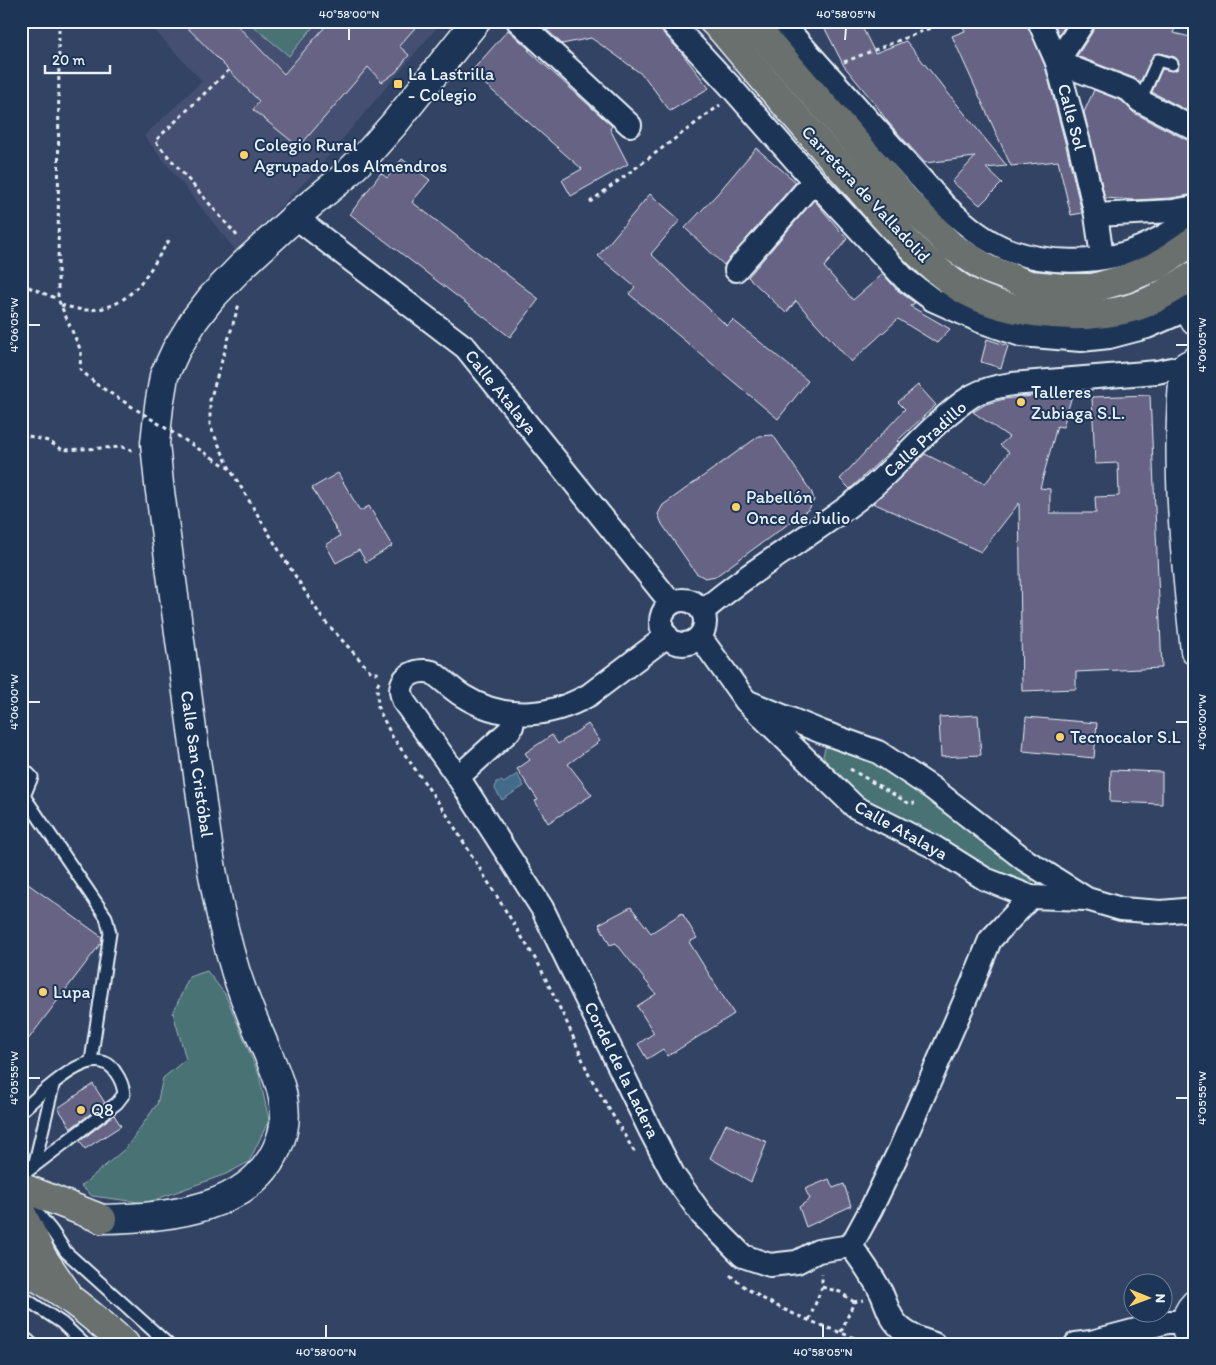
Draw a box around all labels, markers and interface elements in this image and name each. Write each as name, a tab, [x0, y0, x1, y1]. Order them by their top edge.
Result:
text: 40°58'00"N	[319, 7, 379, 21]
text: 40°58'05"N	[816, 7, 876, 21]
scale bar	[45, 42, 110, 74]
text: 20 m	[52, 51, 86, 69]
place label: La Lastrilla - Colegio	[408, 63, 495, 106]
marker: La Lastrilla - Colegio	[392, 78, 404, 90]
street label: Calle Sol	[1053, 81, 1091, 153]
street label: Carretera de Valladolid	[797, 121, 935, 267]
place label: Colegio Rural Agrupado Los Almendros	[254, 134, 447, 177]
marker: Colegio Rural Agrupado Los Almendros	[238, 149, 250, 161]
text: 4°06'05"W	[7, 297, 21, 353]
text: 4°06'05"W	[1195, 317, 1209, 373]
street label: Calle Atalaya	[460, 345, 542, 439]
place label: Talleres Zubiaga S.L.	[1031, 381, 1125, 424]
street label: Calle Pradillo	[879, 396, 971, 482]
marker: Talleres Zubiaga S.L.	[1015, 396, 1027, 408]
place label: Pabellón Once de Julio	[746, 486, 850, 529]
marker: Pabellón Once de Julio	[730, 501, 742, 513]
text: 4°06'00"W	[7, 674, 21, 730]
street label: Calle San Cristóbal	[176, 689, 218, 839]
text: 4°06'00"W	[1195, 694, 1209, 750]
place label: Tecnocalor S.L	[1070, 726, 1181, 748]
marker: Tecnocalor S.L	[1054, 731, 1066, 743]
street label: Calle Atalaya	[851, 795, 952, 865]
place label: Lupa	[53, 981, 90, 1003]
marker: Lupa	[37, 986, 49, 998]
street label: Cordel de la Ladera	[579, 998, 665, 1143]
text: 4°05'55"W	[7, 1051, 21, 1105]
text: 4°05'55"W	[1195, 1071, 1209, 1125]
place label: Q8	[91, 1099, 114, 1121]
marker: Q8	[75, 1104, 87, 1116]
north arrow	[1124, 1272, 1174, 1322]
text: N	[1152, 1293, 1169, 1303]
text: 40°58'00"N	[296, 1345, 356, 1359]
text: 40°58'05"N	[793, 1345, 853, 1359]

